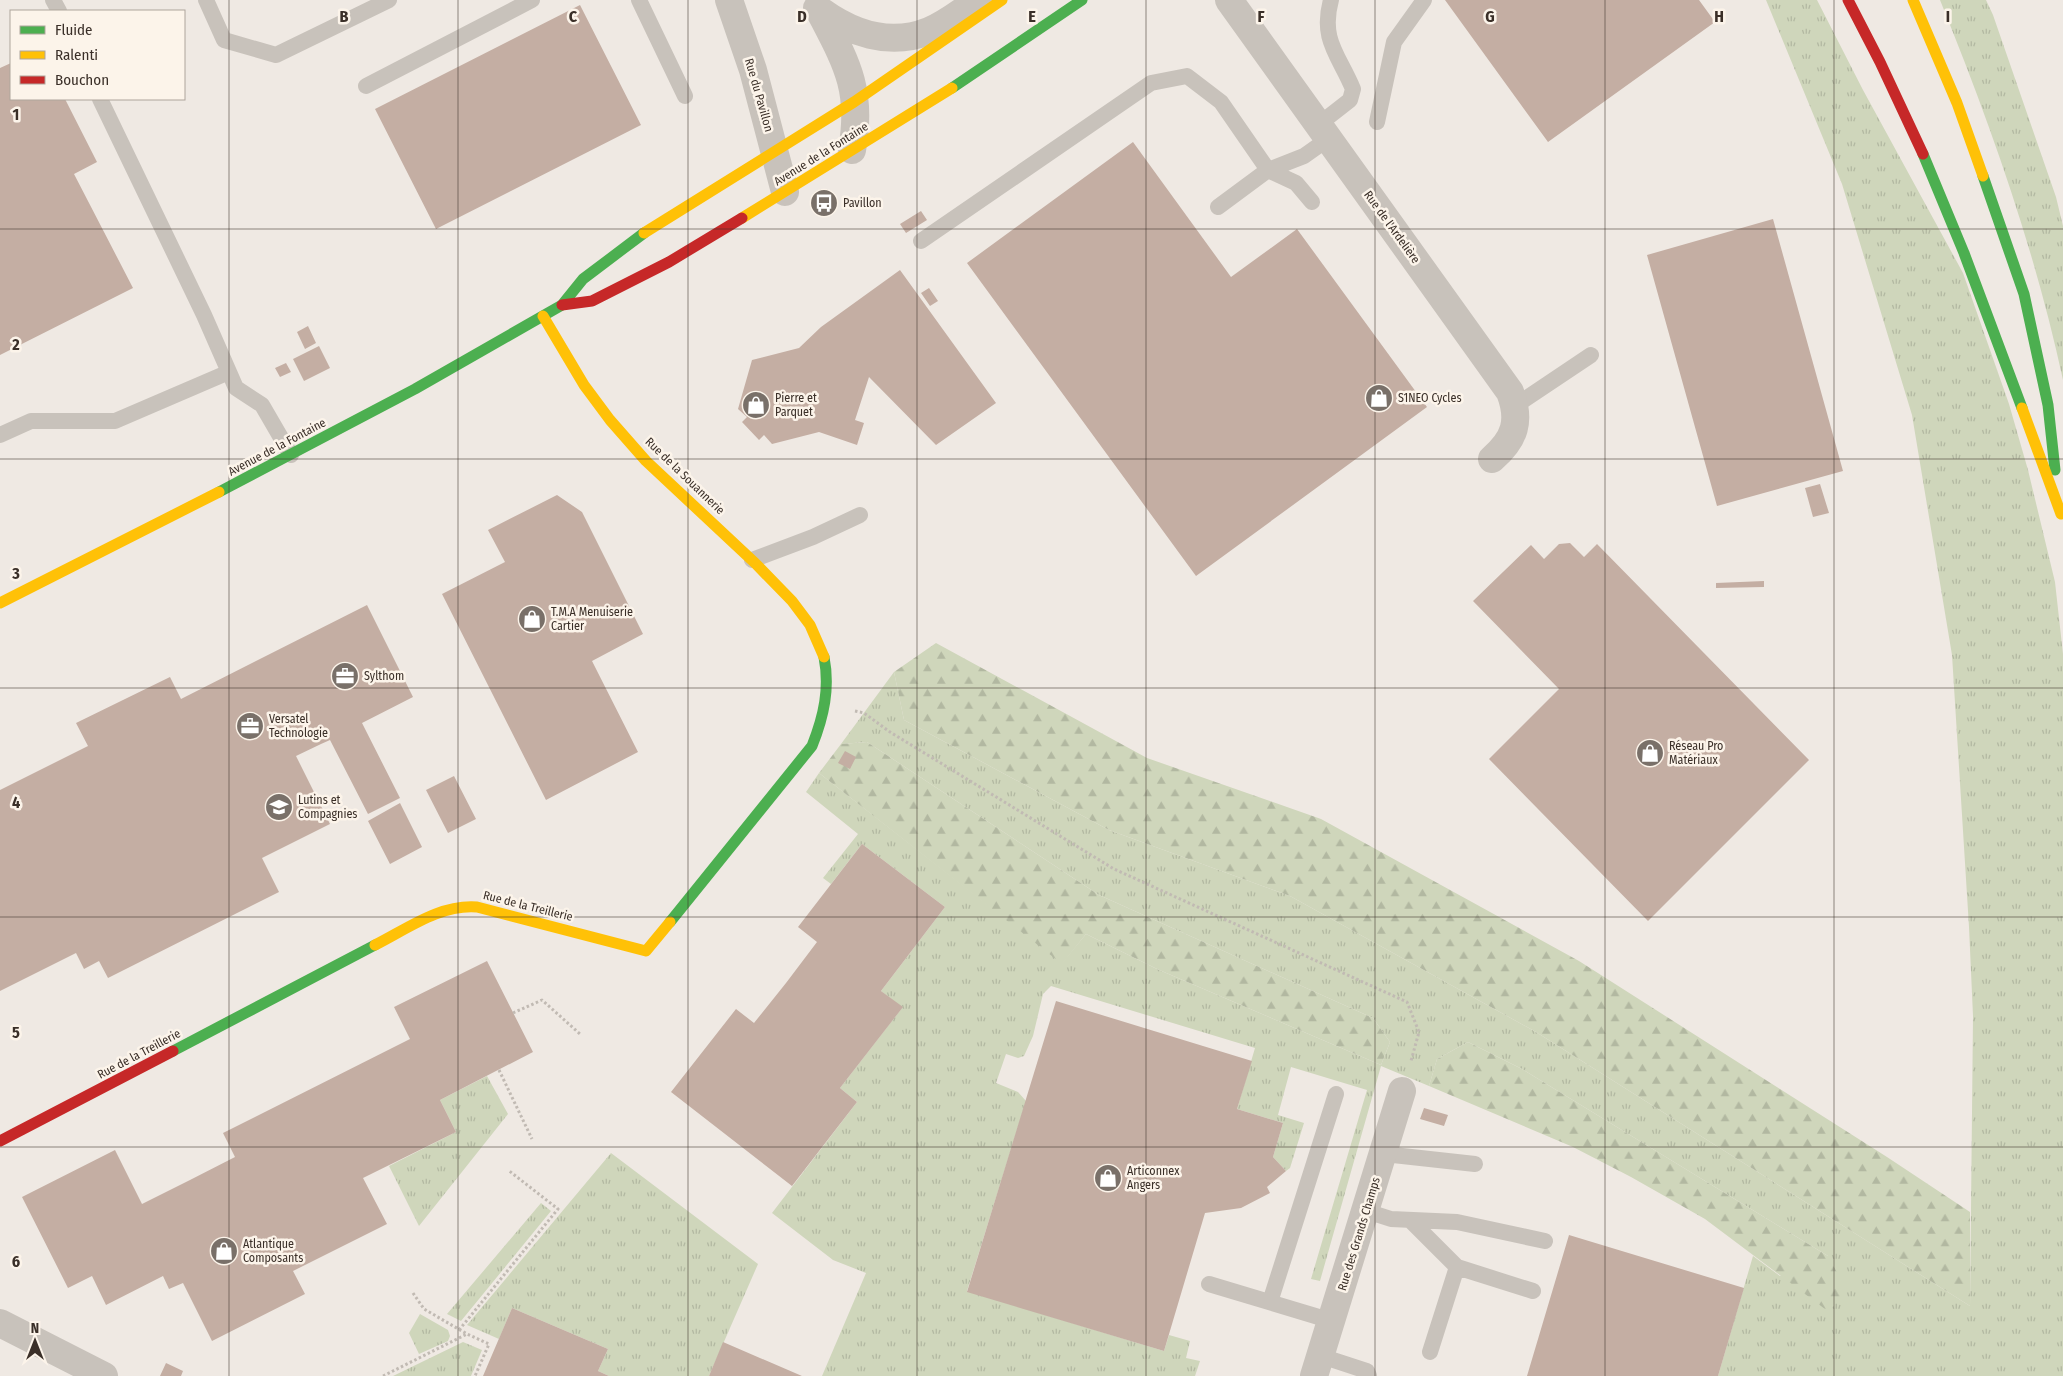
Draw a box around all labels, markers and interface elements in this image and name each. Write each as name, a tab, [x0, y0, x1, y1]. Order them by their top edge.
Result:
text: B	[340, 7, 349, 26]
text: C	[569, 7, 578, 26]
text: D	[797, 7, 807, 26]
text: E	[1028, 7, 1036, 26]
text: F	[1257, 7, 1265, 26]
text: G	[1485, 7, 1495, 26]
text: H	[1714, 7, 1724, 26]
text: I	[1946, 7, 1950, 26]
legend	[10, 10, 185, 100]
text: Fluide	[55, 21, 92, 39]
text: Ralenti	[55, 46, 98, 64]
street label: Rue du Pavillon	[742, 57, 776, 133]
text: Bouchon	[55, 71, 109, 89]
text: 1	[13, 105, 19, 124]
street label: Avenue de la Fontaine	[771, 119, 871, 189]
bus stop icon: Pavillon	[809, 188, 839, 218]
street label: Rue de l'Ardelière	[1361, 188, 1423, 266]
place label: Pavillon	[843, 196, 882, 210]
text: 2	[11, 335, 20, 354]
shop icon: S1NEO Cycles	[1364, 383, 1394, 413]
shop icon: Pierre et Parquet	[741, 390, 771, 420]
place label: Pierre et Parquet	[775, 391, 817, 419]
place label: S1NEO Cycles	[1398, 391, 1462, 405]
street label: Avenue de la Fontaine	[226, 415, 328, 479]
street label: Rue de la Souannerie	[642, 435, 728, 517]
text: 3	[11, 564, 20, 583]
shop icon: T.M.A Menuiserie Cartier	[517, 604, 547, 634]
place label: T.M.A Menuiserie Cartier	[551, 605, 633, 633]
office icon: Sylthom	[330, 661, 360, 691]
place label: Sylthom	[364, 669, 404, 683]
office icon: Versatel Technologie	[235, 711, 265, 741]
place label: Versatel Technologie	[269, 712, 328, 740]
shop icon: Réseau Pro Matériaux	[1635, 738, 1665, 768]
place label: Réseau Pro Matériaux	[1669, 739, 1723, 767]
school or university icon: Lutins et Compagnies	[264, 792, 294, 822]
text: 4	[12, 793, 20, 812]
place label: Lutins et Compagnies	[298, 793, 357, 821]
street label: Rue de la Treillerie	[482, 888, 574, 924]
text: 5	[12, 1023, 20, 1042]
street label: Rue de la Treillerie	[95, 1026, 183, 1082]
shop icon: Articonnex Angers	[1093, 1163, 1123, 1193]
place label: Articonnex Angers	[1127, 1164, 1180, 1192]
street label: Rue des Grands Champs	[1335, 1176, 1383, 1292]
shop icon: Atlantique Composants	[209, 1236, 239, 1266]
place label: Atlantique Composants	[243, 1237, 303, 1265]
text: 6	[12, 1252, 20, 1271]
north arrow	[10, 1316, 60, 1366]
text: N	[31, 1320, 39, 1337]

